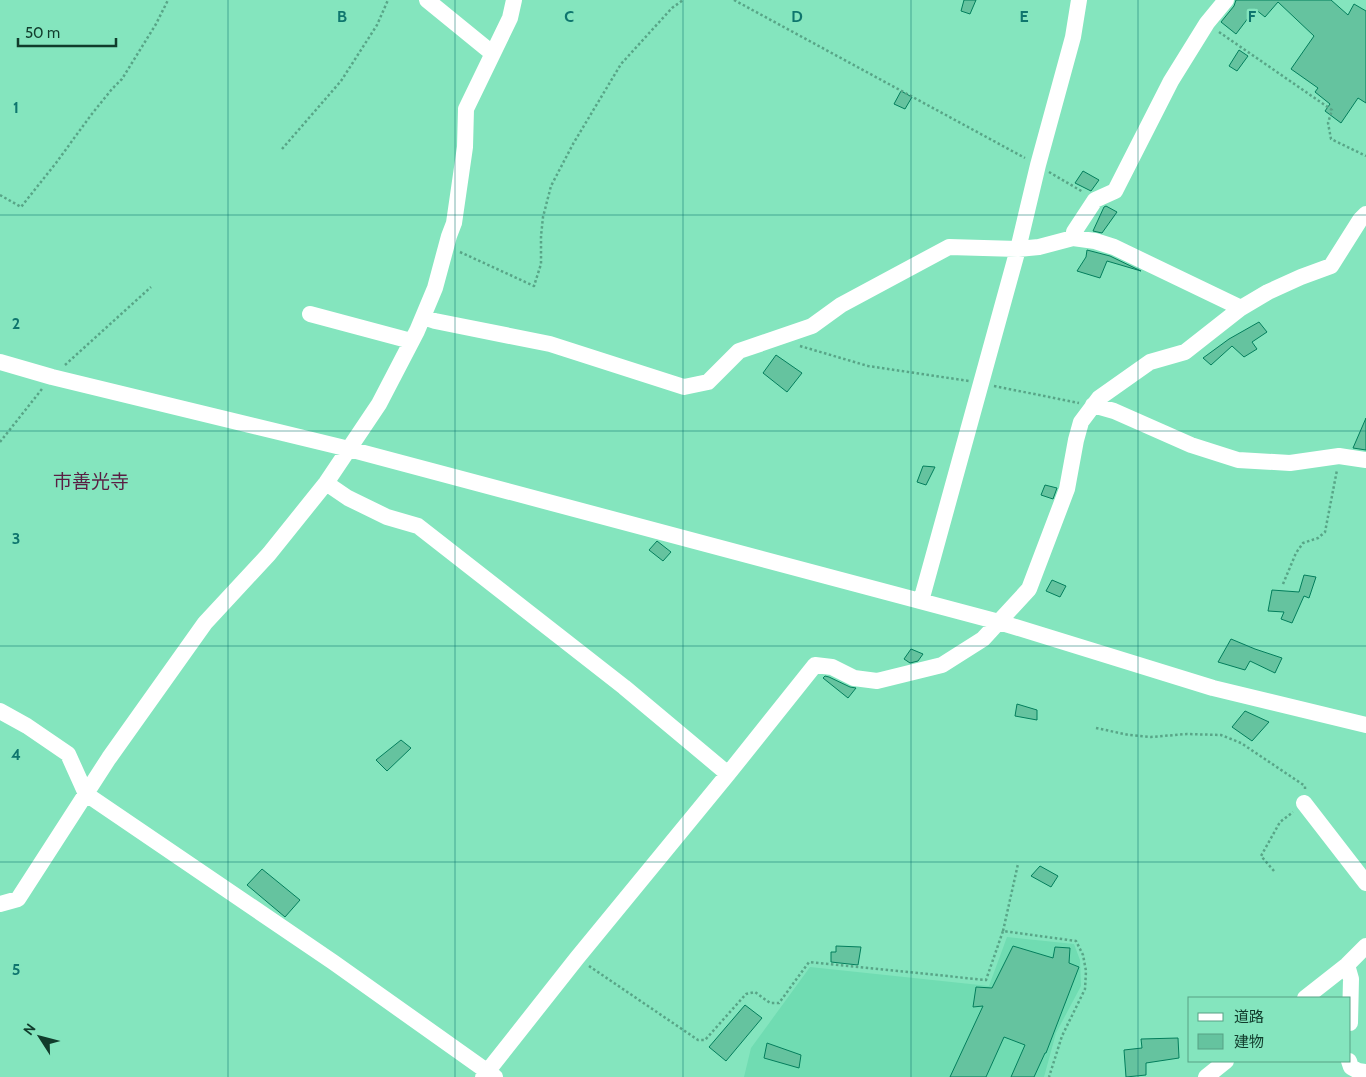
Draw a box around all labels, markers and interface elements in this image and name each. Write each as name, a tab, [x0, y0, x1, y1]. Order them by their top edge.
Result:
text: B	[337, 7, 347, 26]
text: C	[564, 7, 574, 26]
text: D	[791, 7, 803, 26]
text: E	[1019, 7, 1029, 26]
text: F	[1248, 7, 1257, 26]
scale bar	[18, 15, 115, 47]
text: 50 m	[25, 24, 60, 42]
text: 1	[13, 98, 19, 117]
text: 2	[12, 314, 20, 333]
district label: 市善光寺	[53, 470, 129, 493]
text: 3	[12, 529, 20, 548]
text: 4	[11, 745, 21, 764]
text: 5	[12, 960, 20, 979]
legend	[1188, 997, 1351, 1062]
text: 道路	[1234, 1008, 1264, 1026]
north arrow	[15, 1012, 65, 1062]
text: N	[19, 1020, 40, 1039]
text: 建物	[1234, 1033, 1264, 1051]

